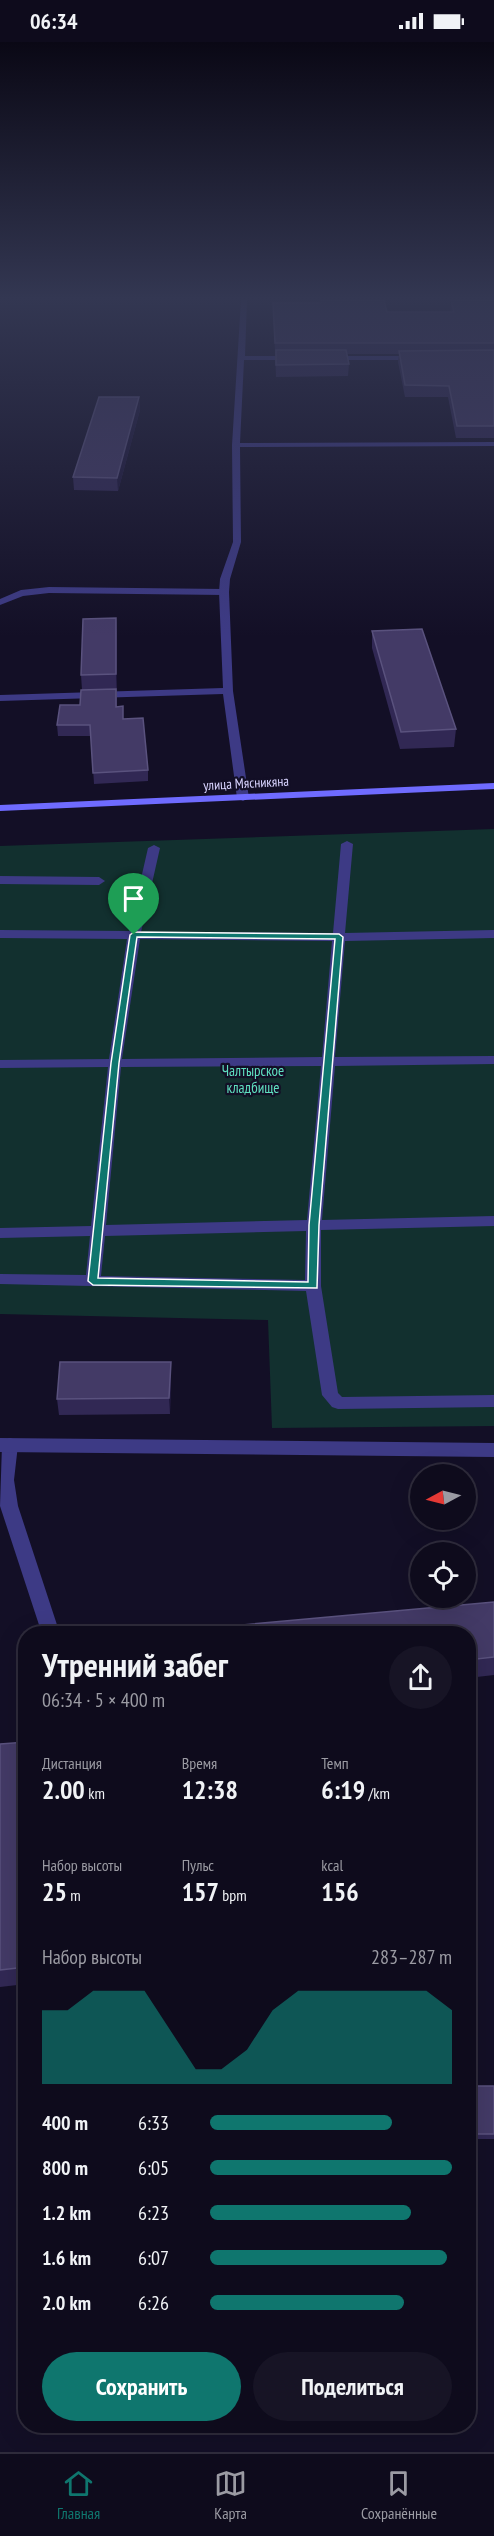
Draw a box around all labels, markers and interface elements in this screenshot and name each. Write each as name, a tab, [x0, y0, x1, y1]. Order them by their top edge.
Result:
text: 06:34	[30, 7, 78, 35]
street label: улица Мясникяна	[203, 772, 289, 794]
pin	[108, 873, 159, 935]
icon: arrive	[117, 882, 150, 915]
park label: Чалтырское кладбище	[222, 1061, 284, 1097]
north arrow	[410, 1464, 476, 1530]
map controls	[410, 1464, 476, 1608]
button: locate	[410, 1542, 476, 1608]
text: Утренний забег	[42, 1643, 228, 1686]
button: share	[389, 1646, 452, 1709]
text: 06:34 · 5 × 400 m	[42, 1687, 165, 1713]
text: Дистанция	[42, 1753, 102, 1773]
text: Время	[182, 1753, 217, 1773]
text: Темп	[321, 1753, 349, 1773]
text: 2.00	[42, 1773, 85, 1806]
text: 12:38	[182, 1773, 238, 1806]
text: 6:19	[321, 1773, 365, 1806]
text: km	[85, 1783, 105, 1803]
text: /km	[365, 1783, 390, 1803]
text: Набор высоты	[42, 1855, 122, 1875]
text: Пульс	[182, 1855, 214, 1875]
text: kcal	[321, 1855, 343, 1875]
text: 25	[42, 1875, 67, 1908]
text: 157	[182, 1875, 219, 1908]
text: 156	[321, 1875, 359, 1908]
text: m	[67, 1885, 81, 1905]
text: bpm	[219, 1885, 247, 1905]
text: Набор высоты	[42, 1944, 142, 1970]
text: 283–287 m	[371, 1944, 452, 1970]
text: 400 m	[42, 2110, 88, 2136]
text: 6:33	[138, 2110, 169, 2136]
text: 800 m	[42, 2155, 88, 2181]
text: 6:05	[138, 2155, 169, 2181]
text: 1.2 km	[42, 2200, 91, 2226]
text: 6:23	[138, 2200, 169, 2226]
text: 1.6 km	[42, 2245, 91, 2271]
text: 6:07	[138, 2245, 169, 2271]
text: 2.0 km	[42, 2290, 91, 2316]
text: 6:26	[138, 2290, 169, 2316]
button: Сохранить	[42, 2352, 241, 2421]
button: Поделиться	[253, 2352, 452, 2421]
tab: Главная	[57, 2467, 100, 2523]
tab: Карта	[214, 2467, 247, 2523]
tab: Сохранённые	[361, 2467, 437, 2523]

